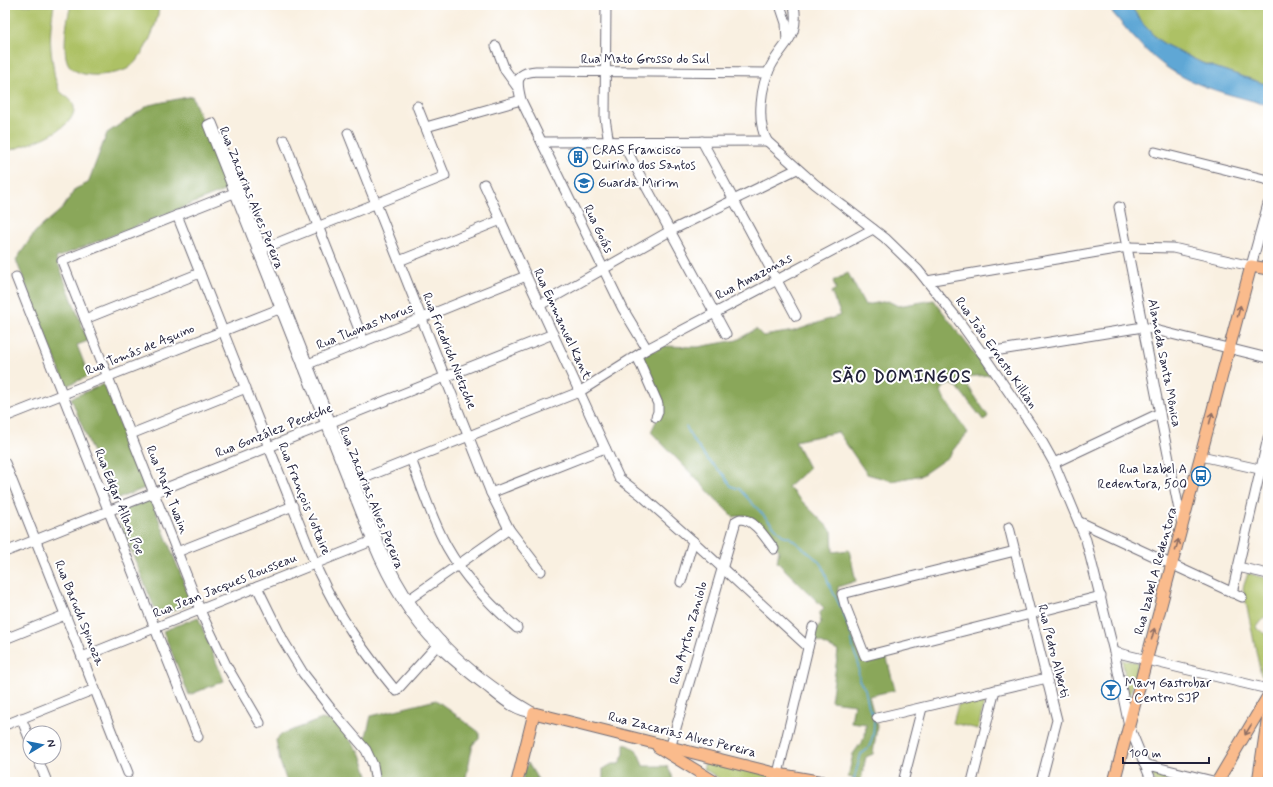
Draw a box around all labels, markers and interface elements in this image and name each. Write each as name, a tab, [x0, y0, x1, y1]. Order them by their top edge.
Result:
street label: Rua Mato Grosso do Sul	[581, 51, 709, 68]
street label: Rua Zacarias Alves Pereira	[215, 124, 287, 272]
place label: CRAS Francisco Quirino dos Santos	[592, 142, 696, 174]
building icon: CRAS Francisco Quirino dos Santos	[567, 146, 589, 168]
school or university icon: Guarda Mirim	[573, 172, 595, 194]
place label: Guarda Mirim	[598, 175, 679, 192]
street label: Rua Goiás	[579, 202, 617, 256]
street label: Rua Amazonas	[713, 250, 796, 304]
street label: Rua Emmanuel Kant	[529, 266, 595, 382]
street label: Rua Friedrich Nietzche	[418, 290, 480, 412]
street label: Rua João Ernesto Killian	[951, 294, 1041, 412]
street label: Alameda Santa Mônica	[1143, 297, 1185, 429]
street label: Rua Thomas Morus	[314, 300, 416, 354]
one-way arrow	[1236, 305, 1244, 318]
street label: Rua Tomás de Aquino	[83, 320, 197, 380]
district label: SÃO DOMINGOS	[832, 366, 972, 388]
street label: Rua González Pecotche	[213, 400, 335, 462]
one-way arrow	[1207, 412, 1215, 425]
street label: Rua Zacarias Alves Pereira	[335, 424, 407, 572]
street label: Rua François Voltaire	[274, 440, 334, 558]
street label: Rua Mark Twain	[142, 443, 192, 537]
street label: Rua Edgar Allan Poe	[88, 447, 148, 558]
place label: Rua Izabel A Redentora, 500	[1097, 461, 1187, 493]
bus stop icon: Rua Izabel A Redentora, 500	[1190, 465, 1212, 487]
street label: Rua Izabel A Redentora	[1131, 505, 1181, 637]
one-way arrow	[1174, 539, 1181, 552]
street label: Rua Jean Jacques Rousseau	[151, 549, 299, 623]
street label: Rua Baruch Spinoza	[50, 558, 108, 668]
street label: Rua Ayrton Zaniolo	[666, 580, 712, 686]
street label: Rua Pedro Alberti	[1033, 603, 1073, 699]
one-way arrow	[1150, 628, 1157, 641]
place label: Mavy Gastrobar - Centro SJP	[1125, 675, 1212, 707]
bar icon: Mavy Gastrobar - Centro SJP	[1100, 679, 1122, 701]
street label: Rua Zacarias Alves Pereira	[606, 708, 758, 762]
one-way arrow	[1244, 724, 1252, 736]
north arrow	[22, 725, 62, 765]
text: N	[43, 739, 58, 748]
scale bar	[1123, 739, 1209, 765]
text: 100 m	[1129, 746, 1161, 762]

